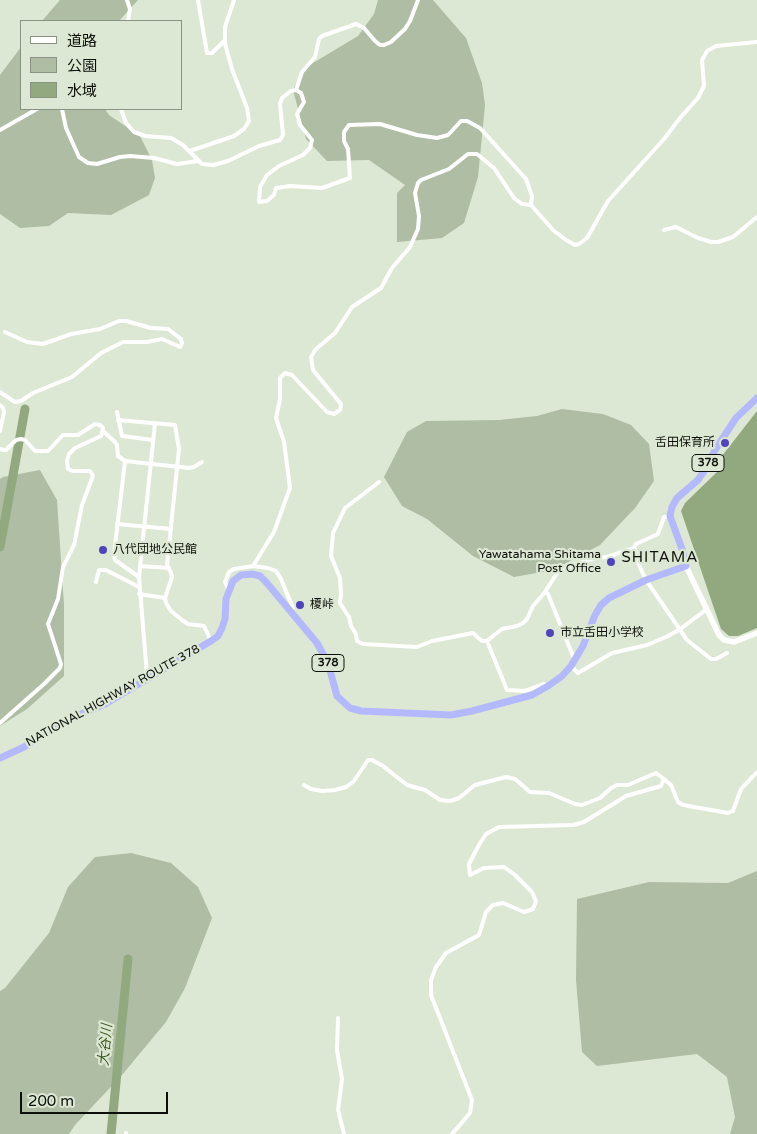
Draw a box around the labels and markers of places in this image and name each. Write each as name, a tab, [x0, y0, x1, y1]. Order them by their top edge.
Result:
place label: 舌田保育所	[655, 436, 715, 450]
marker: 舌田保育所	[719, 437, 731, 449]
place label: 八代団地公民館	[113, 543, 197, 557]
marker: 八代団地公民館	[97, 544, 109, 556]
place label: Yawatahama Shitama Post Office	[479, 548, 601, 576]
marker: Yawatahama Shitama Post Office	[605, 556, 617, 568]
place label: 榎峠	[310, 598, 334, 612]
marker: 榎峠	[294, 599, 306, 611]
place label: 市立舌田小学校	[560, 626, 644, 640]
marker: 市立舌田小学校	[544, 627, 556, 639]

